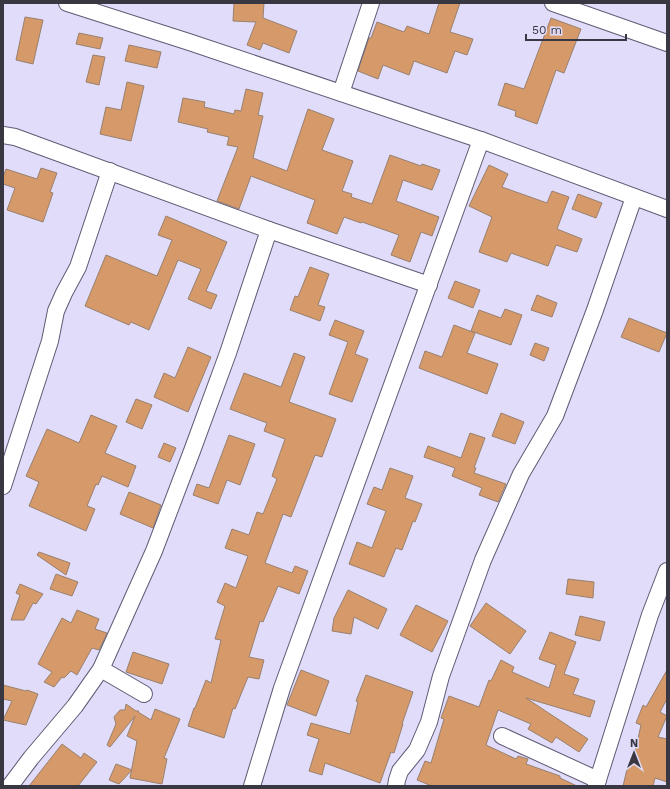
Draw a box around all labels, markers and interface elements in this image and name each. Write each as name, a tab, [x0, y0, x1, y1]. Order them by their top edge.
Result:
scale bar	[526, 16, 626, 42]
text: 50 m	[532, 23, 562, 37]
north arrow	[614, 733, 654, 773]
text: N	[630, 737, 638, 750]

